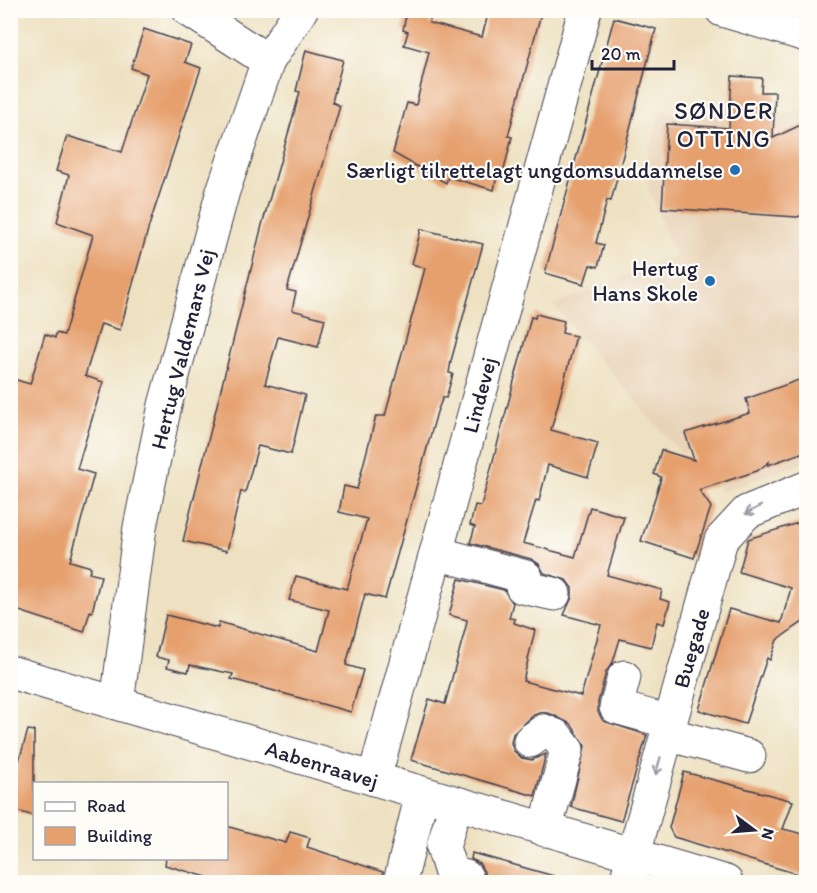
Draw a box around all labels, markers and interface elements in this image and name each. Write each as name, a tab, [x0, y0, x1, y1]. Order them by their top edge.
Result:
scale bar	[592, 33, 674, 71]
text: 20 m	[601, 43, 641, 65]
district label: SØNDER OTTING	[674, 96, 774, 153]
place label: Særligt tilrettelagt ungdomsuddannelse	[346, 157, 723, 184]
marker: Særligt tilrettelagt ungdomsuddannelse	[728, 163, 742, 177]
street label: Hertug Valdemars Vej	[145, 246, 220, 452]
place label: Hertug Hans Skole	[592, 255, 699, 307]
marker: Hertug Hans Skole	[703, 274, 717, 288]
street label: Lindevej	[456, 354, 503, 436]
one-way arrow	[744, 505, 762, 517]
street label: Buegade	[667, 605, 716, 691]
street label: Aabenraavej	[262, 735, 382, 794]
one-way arrow	[652, 756, 663, 775]
legend	[33, 782, 228, 860]
text: Road	[87, 795, 126, 817]
north arrow	[724, 800, 784, 860]
text: Building	[87, 825, 153, 847]
text: N	[757, 826, 779, 842]

